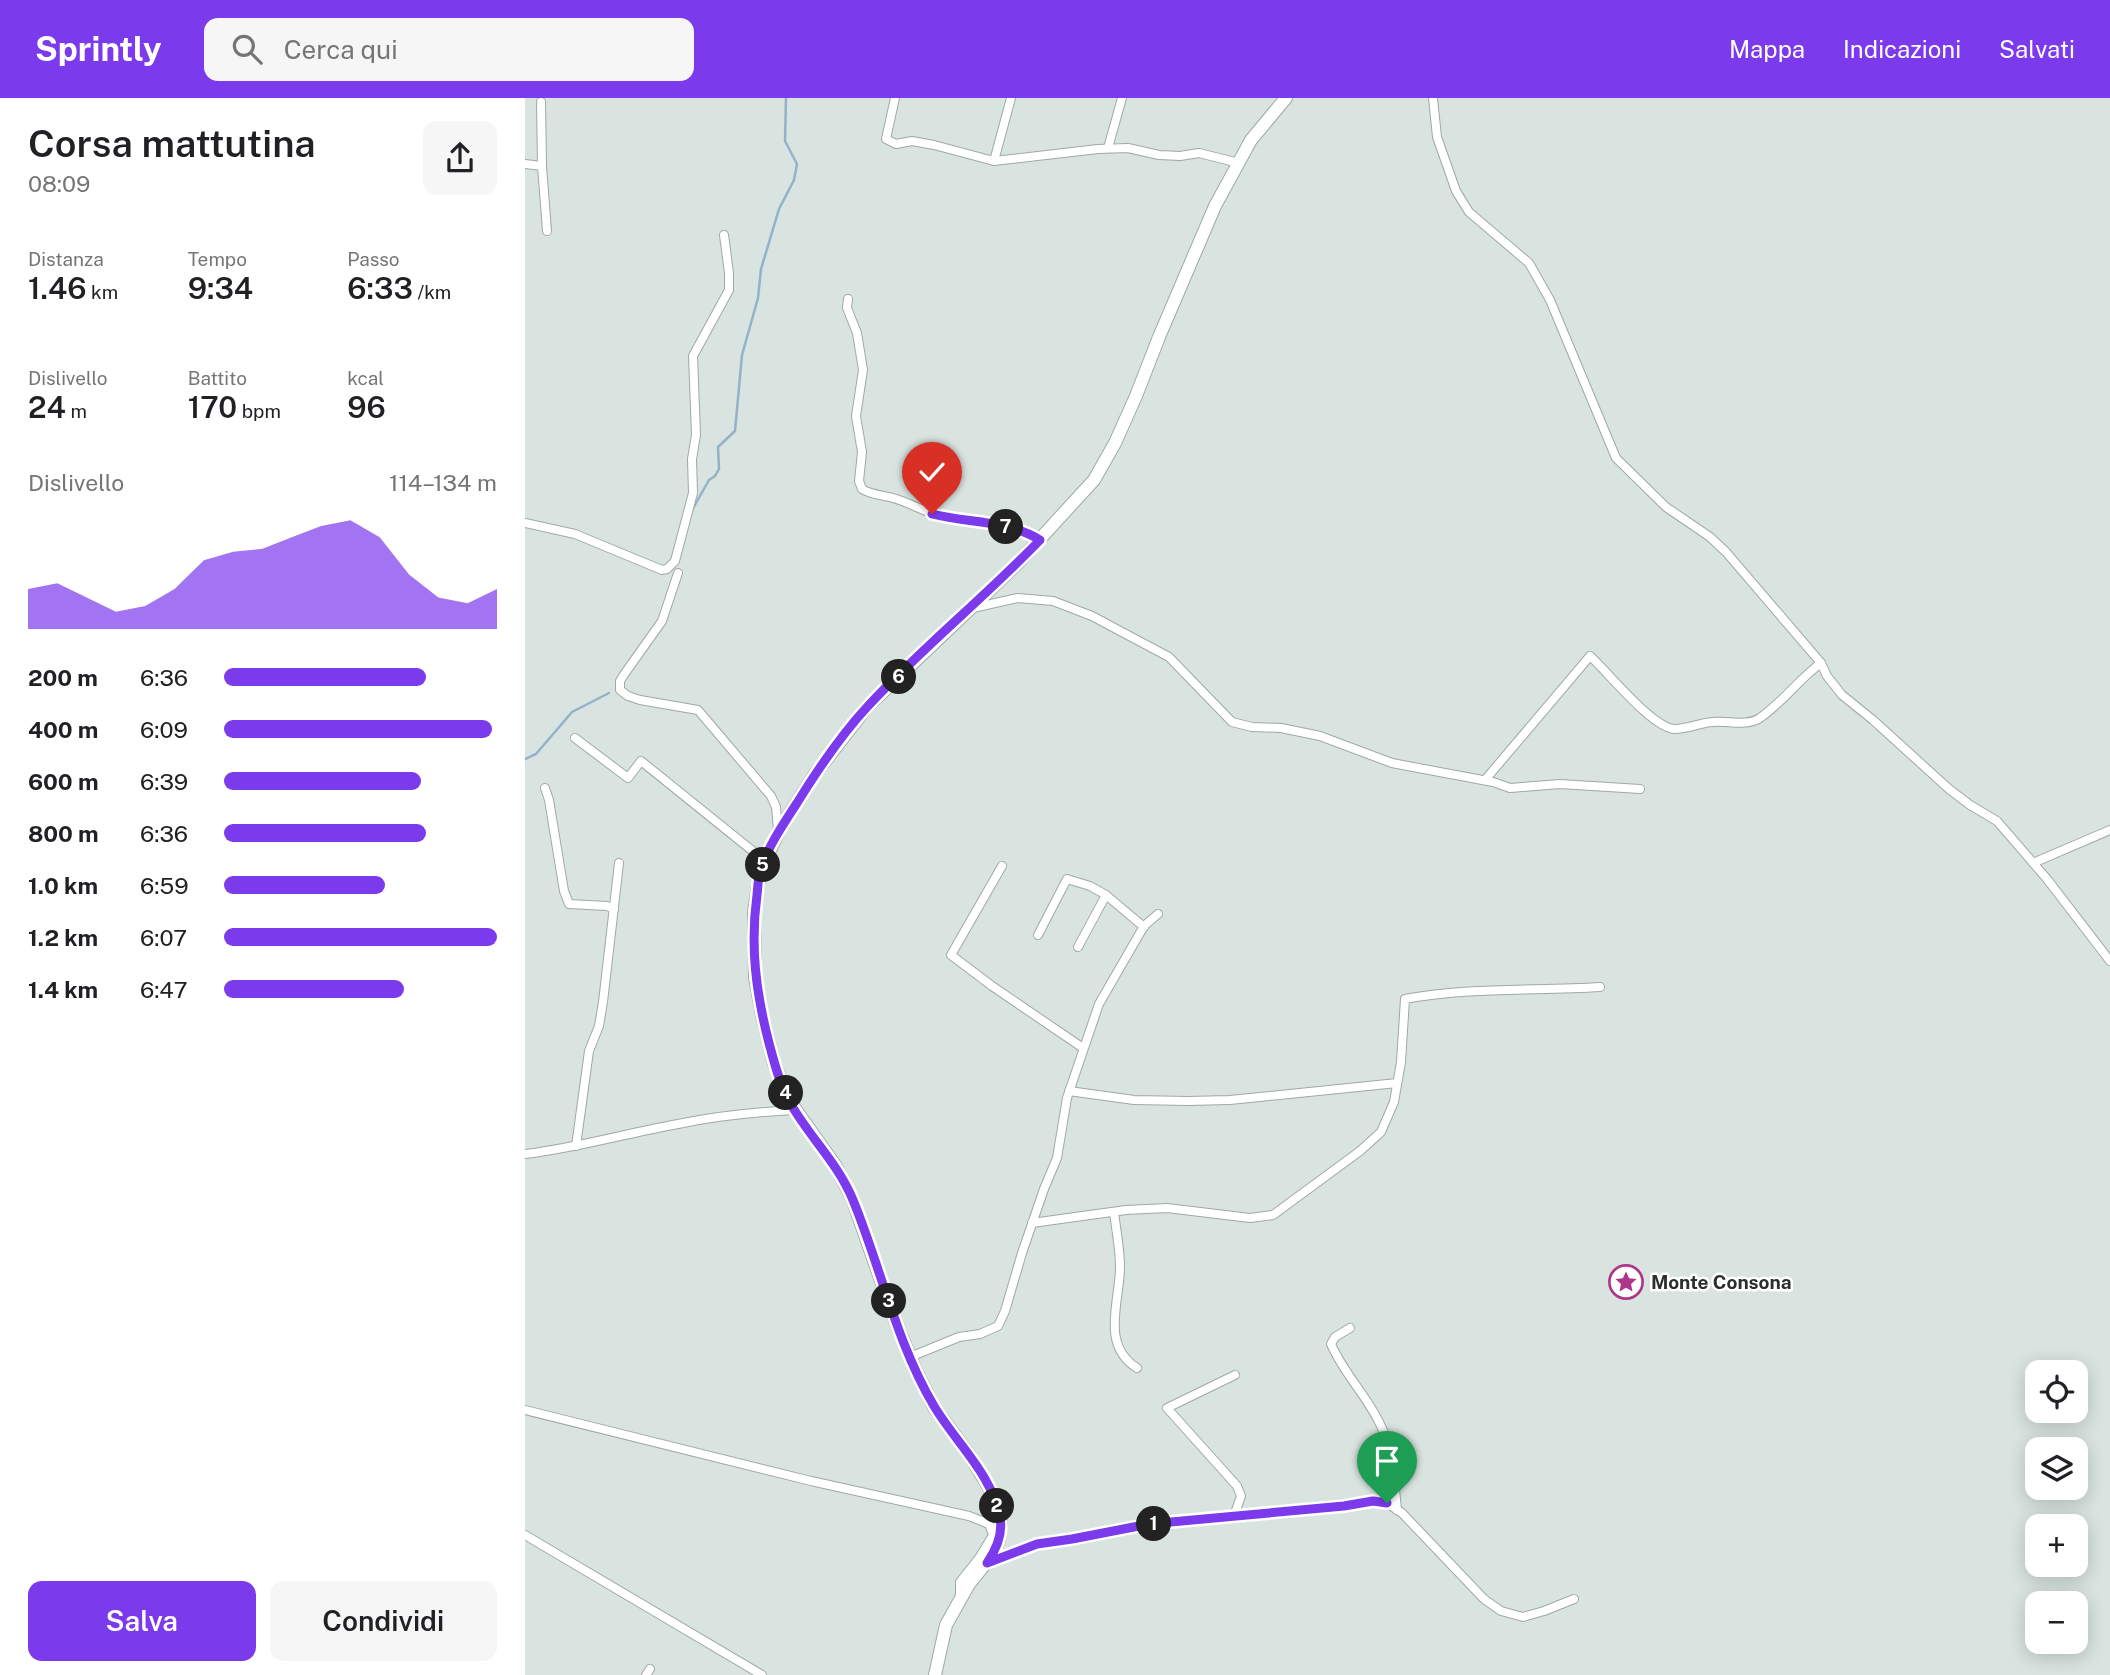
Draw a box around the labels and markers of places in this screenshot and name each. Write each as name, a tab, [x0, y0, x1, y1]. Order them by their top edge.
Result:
pin	[902, 442, 962, 514]
pin: 7	[988, 510, 1023, 544]
pin: 6	[881, 660, 917, 694]
pin: 5	[745, 848, 781, 882]
pin: 4	[769, 1076, 803, 1110]
place icon: Monte Consona	[1607, 1263, 1645, 1301]
place label: Monte Consona	[1651, 1271, 1792, 1293]
pin: 3	[871, 1284, 907, 1318]
pin	[1357, 1431, 1417, 1503]
pin: 2	[979, 1488, 1015, 1524]
pin: 1	[1137, 1506, 1171, 1542]

